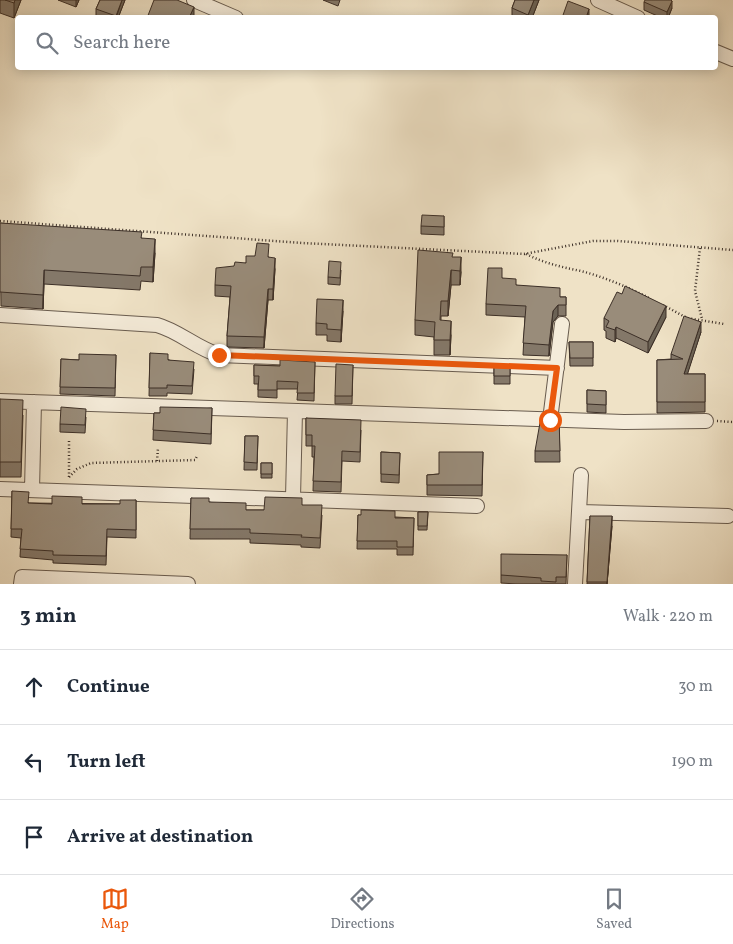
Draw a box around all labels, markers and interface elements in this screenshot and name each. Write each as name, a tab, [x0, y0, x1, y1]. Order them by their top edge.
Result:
search box	[15, 15, 718, 70]
icon: search	[33, 29, 61, 57]
text: Search here	[73, 30, 170, 56]
route end	[208, 344, 231, 367]
route start	[539, 409, 562, 432]
text: 3 min	[20, 602, 76, 631]
text: Walk · 220 m	[623, 606, 713, 628]
icon: ahead	[20, 673, 48, 701]
text: Continue	[67, 674, 150, 700]
text: 30 m	[678, 676, 713, 698]
icon: left	[20, 748, 48, 776]
text: Turn left	[67, 749, 146, 775]
text: 190 m	[671, 751, 713, 773]
icon: arrive	[20, 823, 48, 851]
text: Arrive at destination	[67, 824, 253, 850]
tab: Map	[101, 885, 129, 934]
tab: Directions	[330, 885, 395, 934]
tab: Saved	[596, 885, 632, 934]

